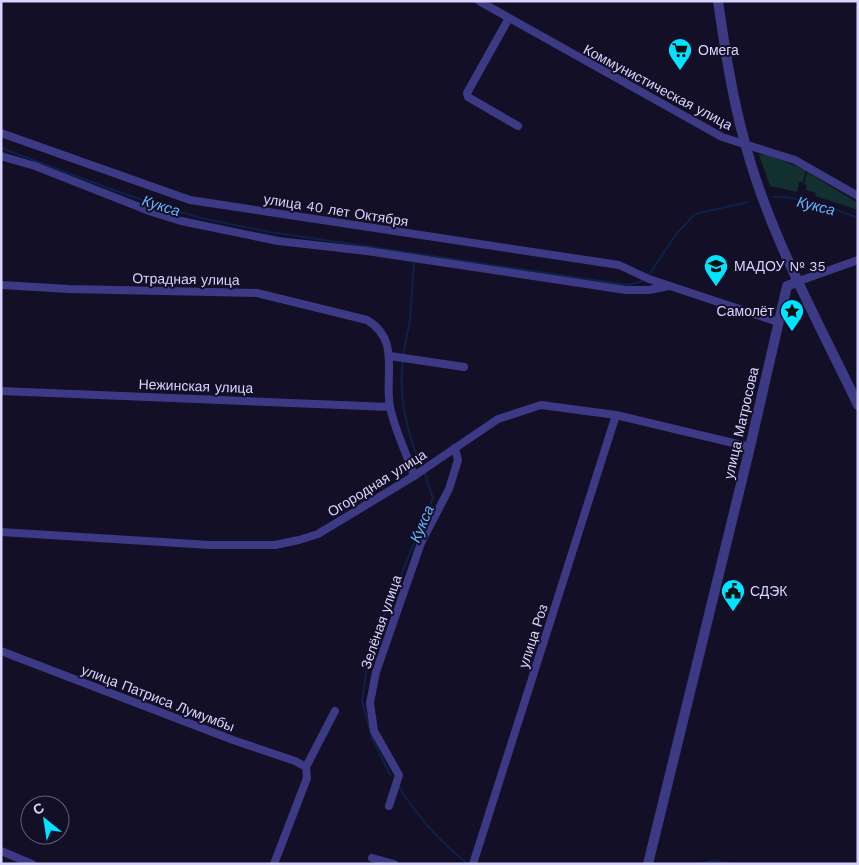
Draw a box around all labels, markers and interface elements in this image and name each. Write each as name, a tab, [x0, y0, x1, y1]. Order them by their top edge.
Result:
supermarket icon: Омега	[667, 37, 693, 71]
street label: Коммунистическая улица	[581, 41, 735, 133]
place label: Омега	[698, 42, 739, 58]
street label: улица 40 лет Октября	[262, 191, 410, 229]
water label: Кукса	[140, 192, 182, 220]
water label: Кукса	[795, 193, 837, 219]
school or university icon: МАДОУ № 35	[703, 253, 729, 287]
place label: МАДОУ № 35	[734, 258, 826, 274]
street label: Отрадная улица	[132, 270, 240, 288]
place icon: Самолёт	[779, 298, 805, 332]
place label: Самолёт	[716, 303, 775, 319]
street label: улица Матросова	[720, 365, 762, 481]
street label: Нежинская улица	[138, 376, 254, 396]
street label: Огородная улица	[325, 446, 429, 520]
water label: Кукса	[406, 503, 438, 545]
street label: Зелёная улица	[357, 573, 405, 671]
public building icon: СДЭК	[720, 578, 746, 612]
place label: СДЭК	[750, 583, 788, 599]
street label: улица Роз	[515, 602, 551, 670]
street label: улица Патриса Лумумбы	[79, 661, 237, 735]
north arrow	[20, 795, 70, 845]
text: С	[30, 799, 47, 818]

